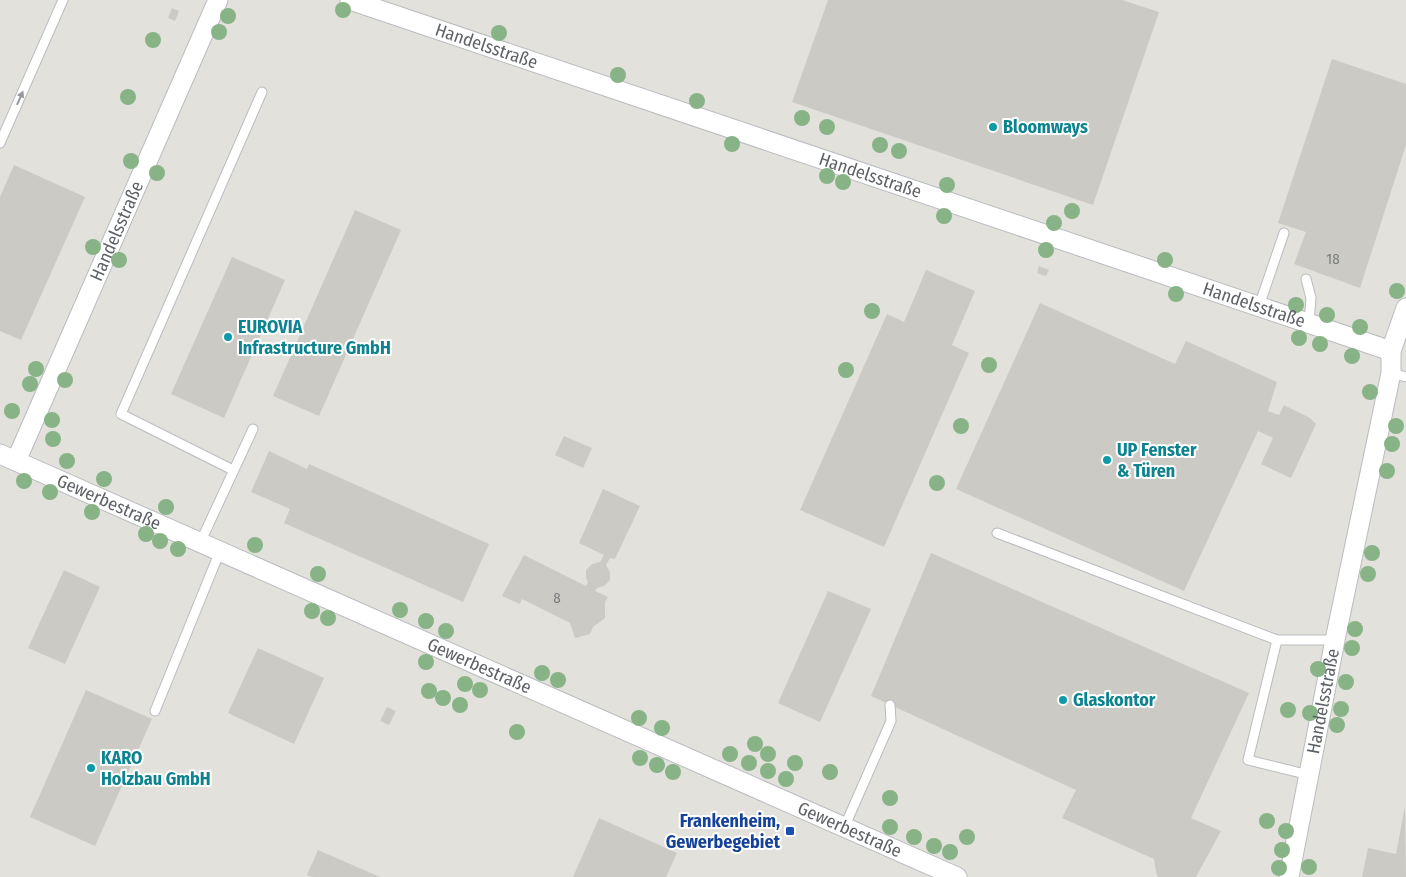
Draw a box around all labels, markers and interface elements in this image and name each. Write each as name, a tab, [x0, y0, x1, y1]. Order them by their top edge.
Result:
street label: Handelsstraße	[432, 19, 541, 74]
one-way arrow	[16, 91, 24, 105]
place label: Bloomways	[1003, 116, 1088, 138]
marker: Bloomways	[987, 121, 999, 133]
street label: Handelsstraße	[816, 148, 924, 203]
street label: Handelsstraße	[85, 178, 148, 284]
house number: 18	[1326, 250, 1340, 268]
street label: Handelsstraße	[1200, 277, 1308, 332]
place label: EUROVIA Infrastructure GmbH	[238, 316, 391, 359]
marker: EUROVIA Infrastructure GmbH	[222, 331, 234, 343]
place label: UP Fenster & Türen	[1117, 439, 1197, 482]
marker: UP Fenster & Türen	[1101, 454, 1113, 466]
street label: Gewerbestraße	[53, 470, 164, 535]
house number: 8	[553, 589, 561, 607]
street label: Gewerbestraße	[424, 633, 535, 698]
street label: Handelsstraße	[1302, 647, 1344, 756]
place label: Glaskontor	[1073, 689, 1156, 711]
marker: Glaskontor	[1057, 694, 1069, 706]
place label: KARO Holzbau GmbH	[101, 747, 211, 790]
marker: KARO Holzbau GmbH	[85, 762, 97, 774]
street label: Gewerbestraße	[794, 797, 905, 862]
place label: Frankenheim, Gewerbegebiet	[666, 810, 781, 853]
marker: Frankenheim, Gewerbegebiet	[784, 825, 796, 837]

